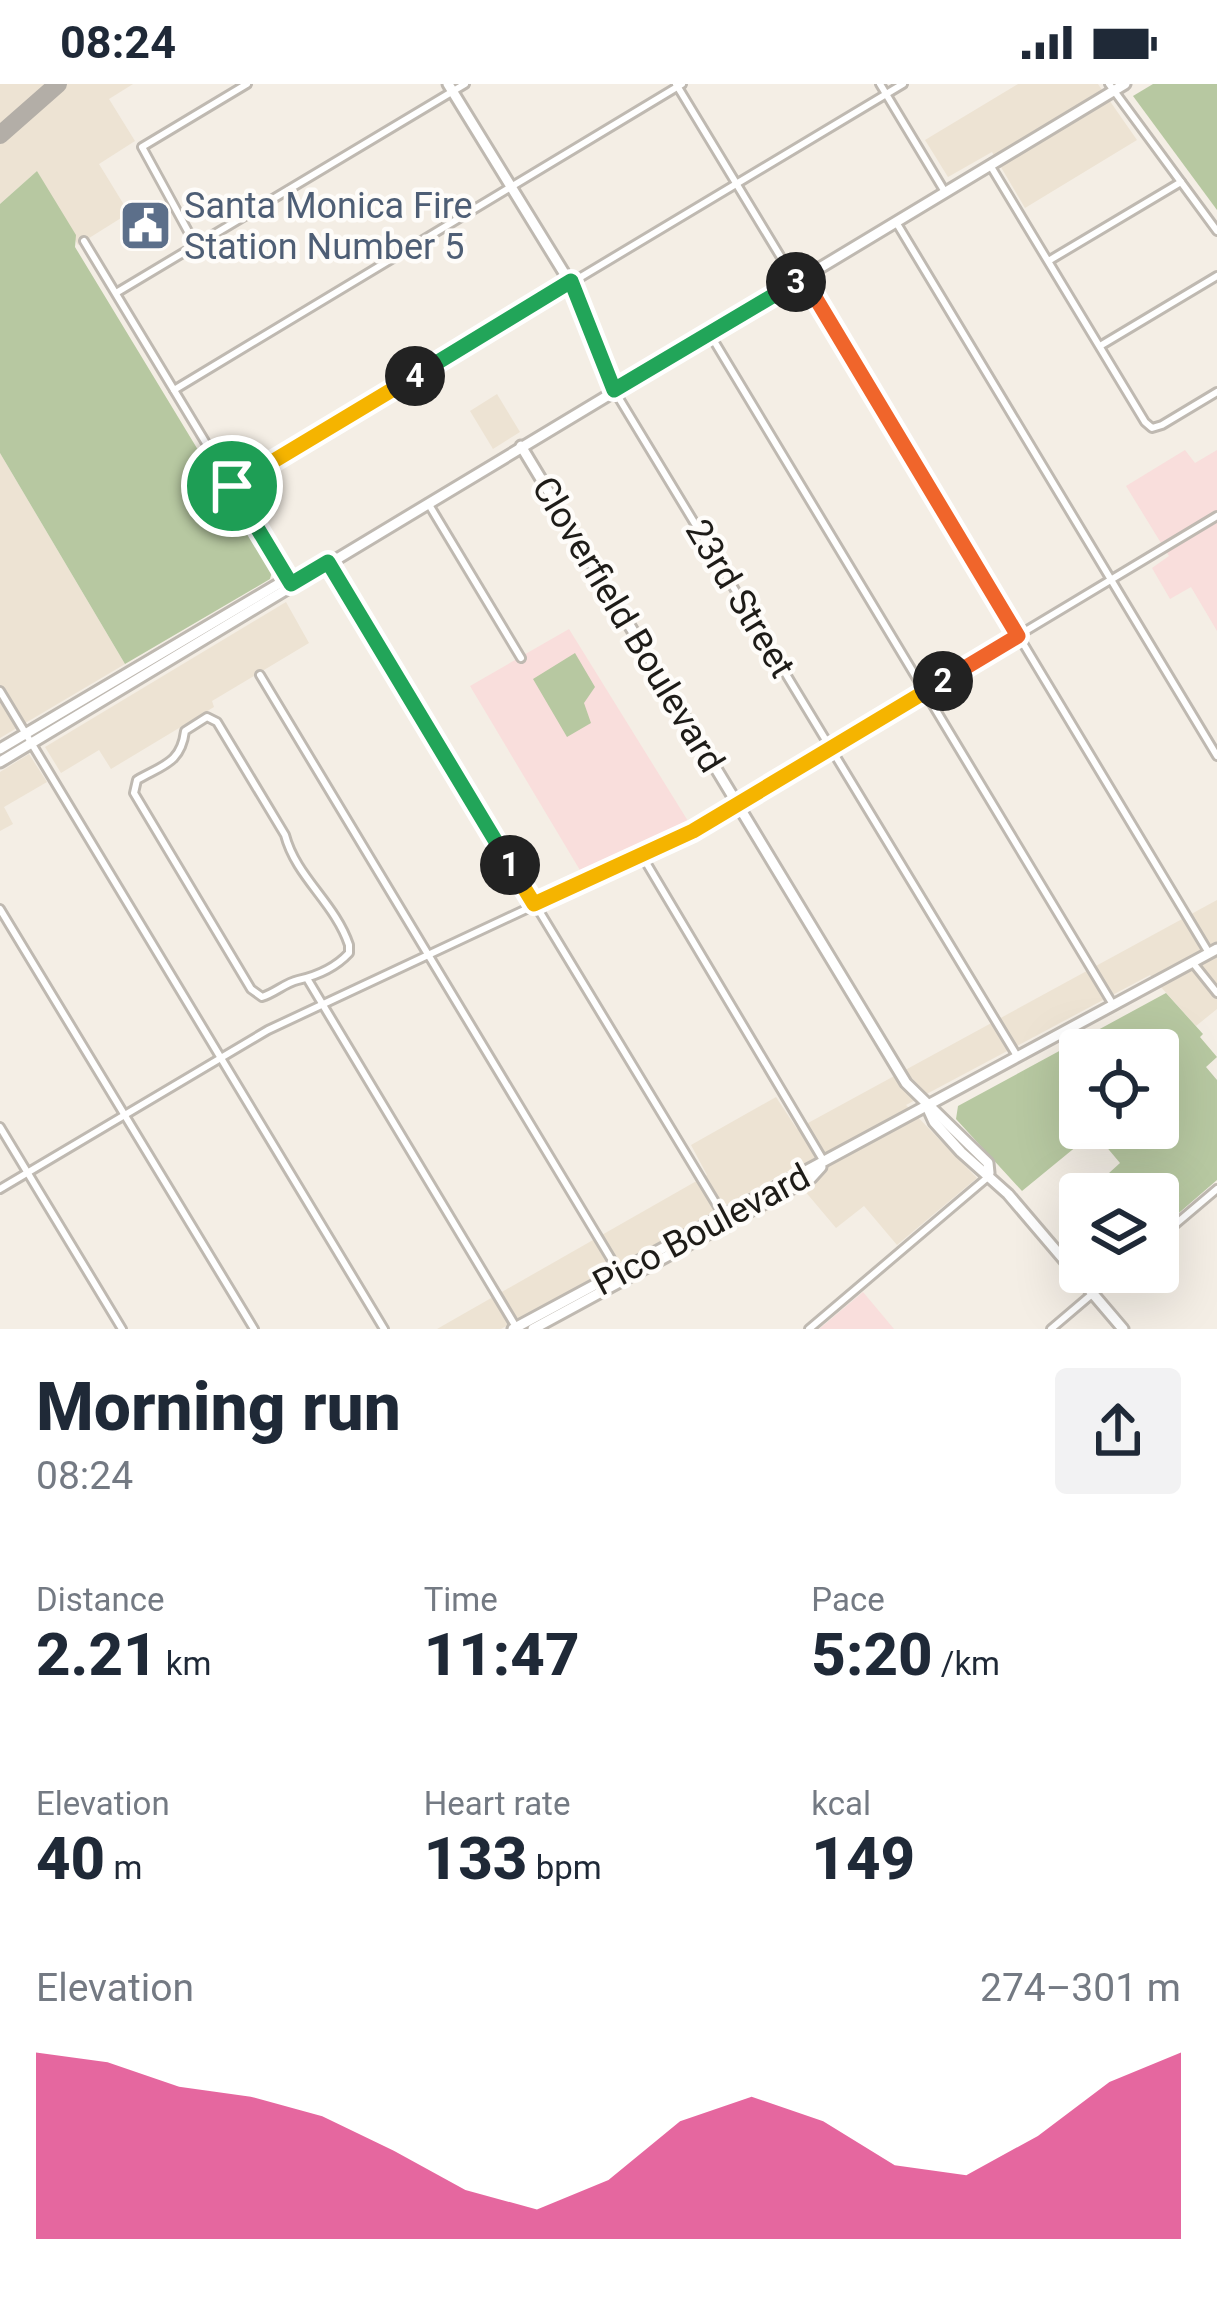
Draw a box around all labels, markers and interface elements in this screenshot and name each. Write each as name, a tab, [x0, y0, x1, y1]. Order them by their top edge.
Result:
text: 08:24	[60, 16, 176, 69]
place label: Santa Monica Fire Station Number 5	[184, 185, 473, 268]
public building icon: Santa Monica Fire Station Number 5	[117, 198, 173, 254]
pin: 3	[766, 252, 826, 312]
text: 3	[787, 262, 805, 301]
pin: 4	[385, 346, 445, 406]
text: 4	[406, 356, 424, 395]
pin	[181, 435, 283, 537]
icon: arrive	[199, 453, 265, 519]
street label: Cloverfield Boulevard	[523, 469, 733, 780]
street label: 23rd Street	[677, 512, 804, 685]
pin: 2	[913, 651, 973, 711]
text: 2	[934, 661, 952, 700]
pin: 1	[480, 835, 540, 895]
text: 1	[501, 845, 519, 884]
map controls	[1059, 1029, 1179, 1293]
button: locate	[1059, 1029, 1179, 1149]
street label: Pico Boulevard	[586, 1155, 817, 1305]
button: layers	[1059, 1173, 1179, 1293]
button: share	[1055, 1368, 1181, 1494]
text: Morning run	[36, 1369, 401, 1446]
text: 08:24	[36, 1453, 133, 1499]
text: Distance	[36, 1580, 164, 1619]
text: Time	[424, 1580, 498, 1619]
text: Pace	[811, 1580, 885, 1619]
text: 2.21	[36, 1619, 158, 1690]
text: 11:47	[424, 1619, 580, 1690]
text: 5:20	[811, 1619, 933, 1690]
text: km	[158, 1644, 211, 1683]
text: /km	[933, 1644, 1000, 1683]
text: Elevation	[36, 1784, 170, 1823]
text: Heart rate	[424, 1784, 570, 1823]
text: kcal	[811, 1784, 871, 1823]
text: 40	[36, 1823, 105, 1894]
text: 133	[424, 1823, 527, 1894]
text: 149	[811, 1823, 915, 1894]
text: m	[105, 1848, 142, 1887]
text: bpm	[527, 1848, 602, 1887]
text: Elevation	[36, 1965, 194, 2011]
text: 274–301 m	[980, 1965, 1181, 2011]

